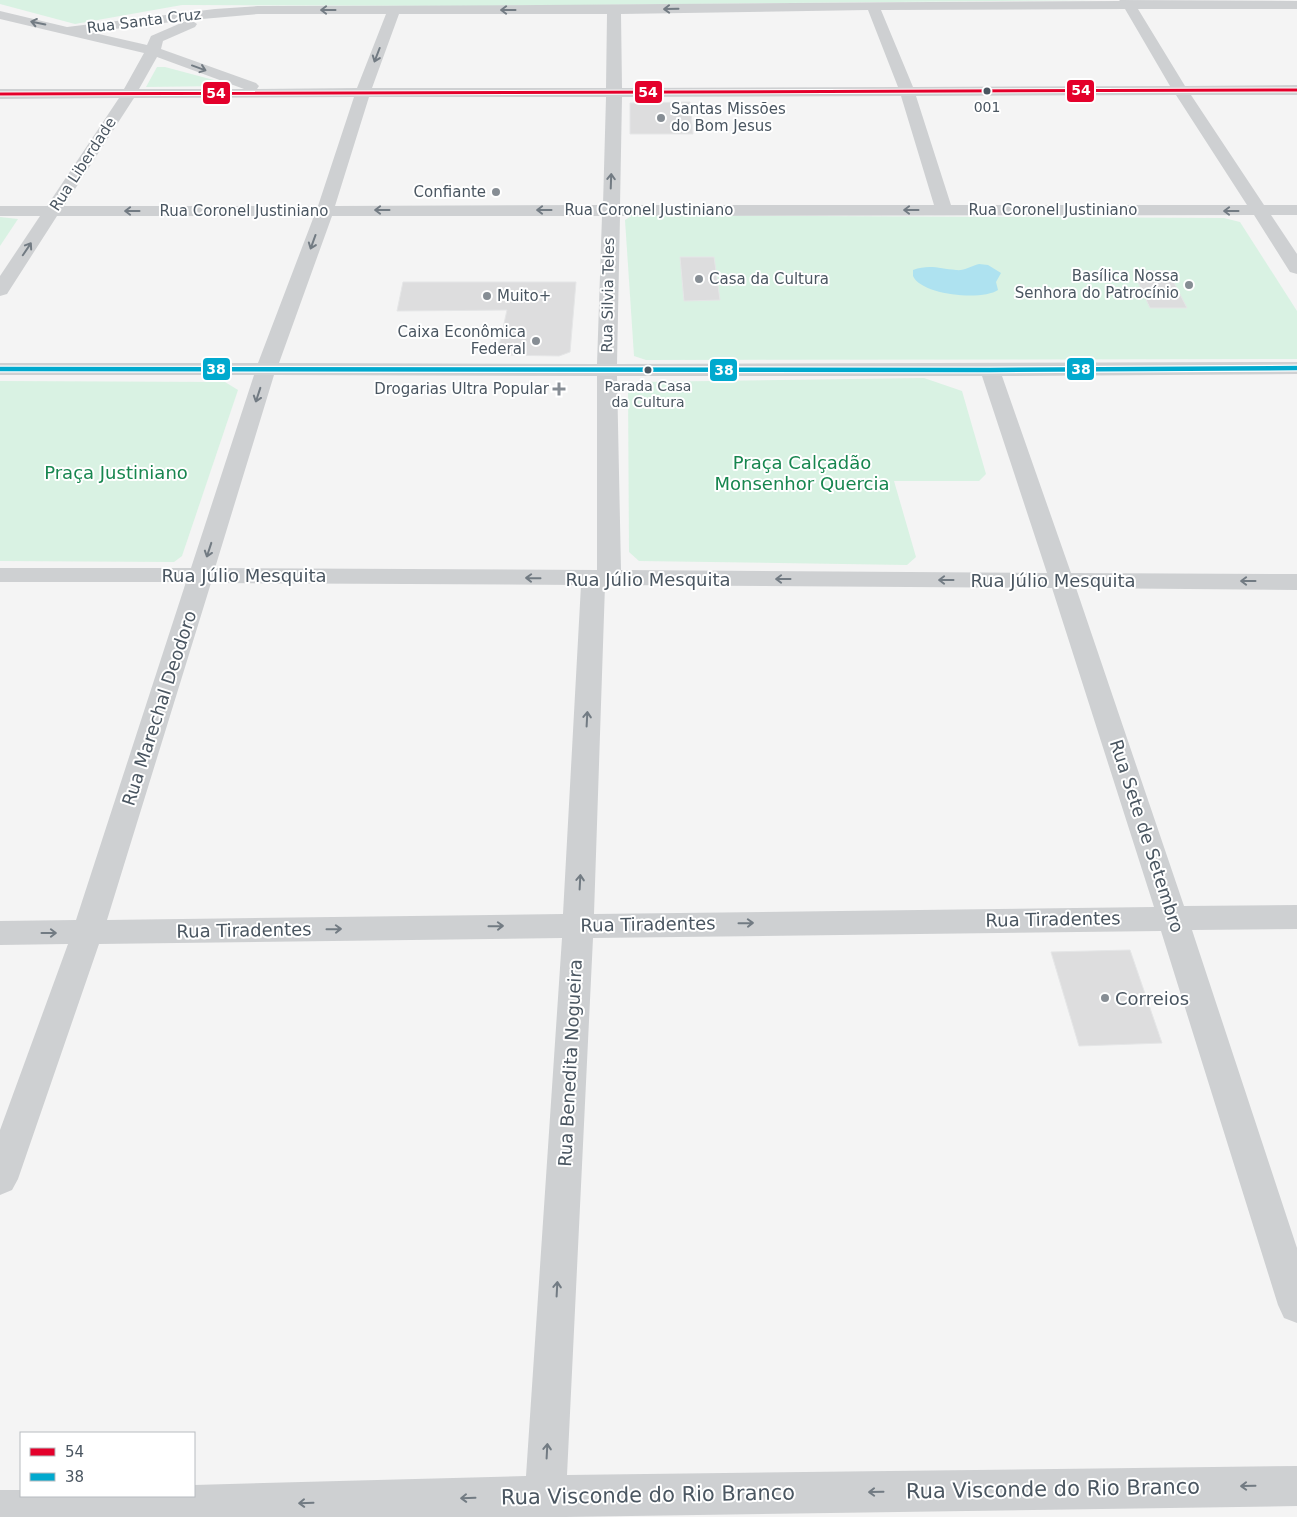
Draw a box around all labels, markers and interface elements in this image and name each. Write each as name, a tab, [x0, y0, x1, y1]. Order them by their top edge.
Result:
one-way arrow	[663, 4, 680, 14]
street label: Rua Santa Cruz	[86, 5, 202, 37]
one-way arrow	[321, 5, 337, 15]
one-way arrow	[501, 5, 517, 15]
one-way arrow	[30, 18, 46, 27]
one-way arrow	[372, 47, 381, 63]
one-way arrow	[191, 64, 206, 73]
line badge: 54	[1066, 79, 1095, 103]
line badge: 54	[634, 80, 663, 104]
line badge: 54	[202, 81, 231, 105]
text: 54	[1071, 82, 1091, 98]
text: 54	[638, 84, 658, 100]
text: 54	[206, 85, 226, 101]
marker: 001	[982, 86, 992, 96]
place label: 001	[974, 99, 1000, 115]
place label: Santas Missões do Bom Jesus	[671, 100, 786, 135]
marker: Santas Missões do Bom Jesus	[655, 112, 667, 124]
street label: Rua Liberdade	[46, 114, 120, 214]
one-way arrow	[607, 173, 616, 189]
place label: Confiante	[414, 183, 486, 201]
marker: Confiante	[490, 186, 502, 198]
street label: Rua Coronel Justiniano	[565, 201, 733, 219]
street label: Rua Coronel Justiniano	[969, 201, 1137, 219]
street label: Rua Coronel Justiniano	[160, 202, 328, 220]
one-way arrow	[374, 205, 390, 215]
one-way arrow	[536, 205, 552, 215]
one-way arrow	[903, 205, 920, 215]
one-way arrow	[124, 206, 140, 216]
one-way arrow	[1223, 206, 1240, 216]
one-way arrow	[308, 234, 317, 249]
street label: Rua Silvia Teles	[598, 237, 618, 353]
one-way arrow	[22, 243, 32, 257]
place label: Basílica Nossa Senhora do Patrocínio	[1015, 267, 1179, 302]
place label: Casa da Cultura	[709, 270, 829, 288]
marker: Casa da Cultura	[693, 273, 705, 285]
marker: Basílica Nossa Senhora do Patrocínio	[1183, 279, 1195, 291]
place label: Muito+	[497, 287, 551, 305]
marker: Muito+	[481, 290, 493, 302]
place label: Caixa Econômica Federal	[398, 323, 526, 358]
marker: Caixa Econômica Federal	[530, 335, 542, 347]
line badge: 38	[202, 357, 231, 381]
line badge: 38	[1066, 357, 1095, 381]
line badge: 38	[709, 358, 738, 382]
text: 38	[206, 361, 226, 377]
text: 38	[1071, 361, 1091, 377]
text: 38	[714, 362, 734, 378]
marker: Parada Casa da Cultura	[643, 365, 653, 375]
place label: Parada Casa da Cultura	[605, 378, 691, 410]
place label: Drogarias Ultra Popular	[374, 380, 550, 398]
marker: Drogarias Ultra Popular	[553, 383, 565, 395]
one-way arrow	[253, 387, 263, 403]
park label: Praça Calçadão Monsenhor Quercia	[715, 452, 889, 494]
park label: Praça Justiniano	[44, 462, 188, 483]
one-way arrow	[204, 542, 213, 557]
street label: Rua Júlio Mesquita	[161, 565, 327, 586]
street label: Rua Júlio Mesquita	[565, 569, 731, 590]
street label: Rua Júlio Mesquita	[970, 570, 1136, 591]
one-way arrow	[526, 573, 542, 583]
one-way arrow	[776, 574, 792, 584]
one-way arrow	[938, 575, 954, 585]
one-way arrow	[1241, 576, 1257, 586]
street label: Rua Marechal Deodoro	[117, 608, 201, 808]
one-way arrow	[582, 712, 591, 728]
street label: Rua Sete de Setembro	[1106, 737, 1188, 935]
one-way arrow	[575, 874, 584, 890]
street label: Rua Tiradentes	[985, 907, 1121, 931]
street label: Rua Tiradentes	[580, 912, 716, 936]
street label: Rua Tiradentes	[176, 918, 312, 942]
one-way arrow	[738, 918, 754, 928]
one-way arrow	[488, 921, 504, 931]
one-way arrow	[325, 924, 341, 934]
one-way arrow	[40, 928, 56, 938]
street label: Rua Benedita Nogueira	[554, 959, 586, 1167]
place label: Correios	[1115, 988, 1189, 1009]
marker: Correios	[1099, 992, 1111, 1004]
one-way arrow	[552, 1281, 561, 1297]
legend	[20, 1432, 195, 1497]
text: 54	[65, 1443, 84, 1461]
one-way arrow	[543, 1443, 552, 1459]
text: 38	[65, 1468, 84, 1486]
street label: Rua Visconde do Rio Branco	[906, 1474, 1200, 1504]
street label: Rua Visconde do Rio Branco	[501, 1480, 795, 1510]
one-way arrow	[1241, 1481, 1257, 1491]
one-way arrow	[868, 1487, 884, 1497]
one-way arrow	[461, 1494, 477, 1503]
one-way arrow	[298, 1498, 314, 1508]

